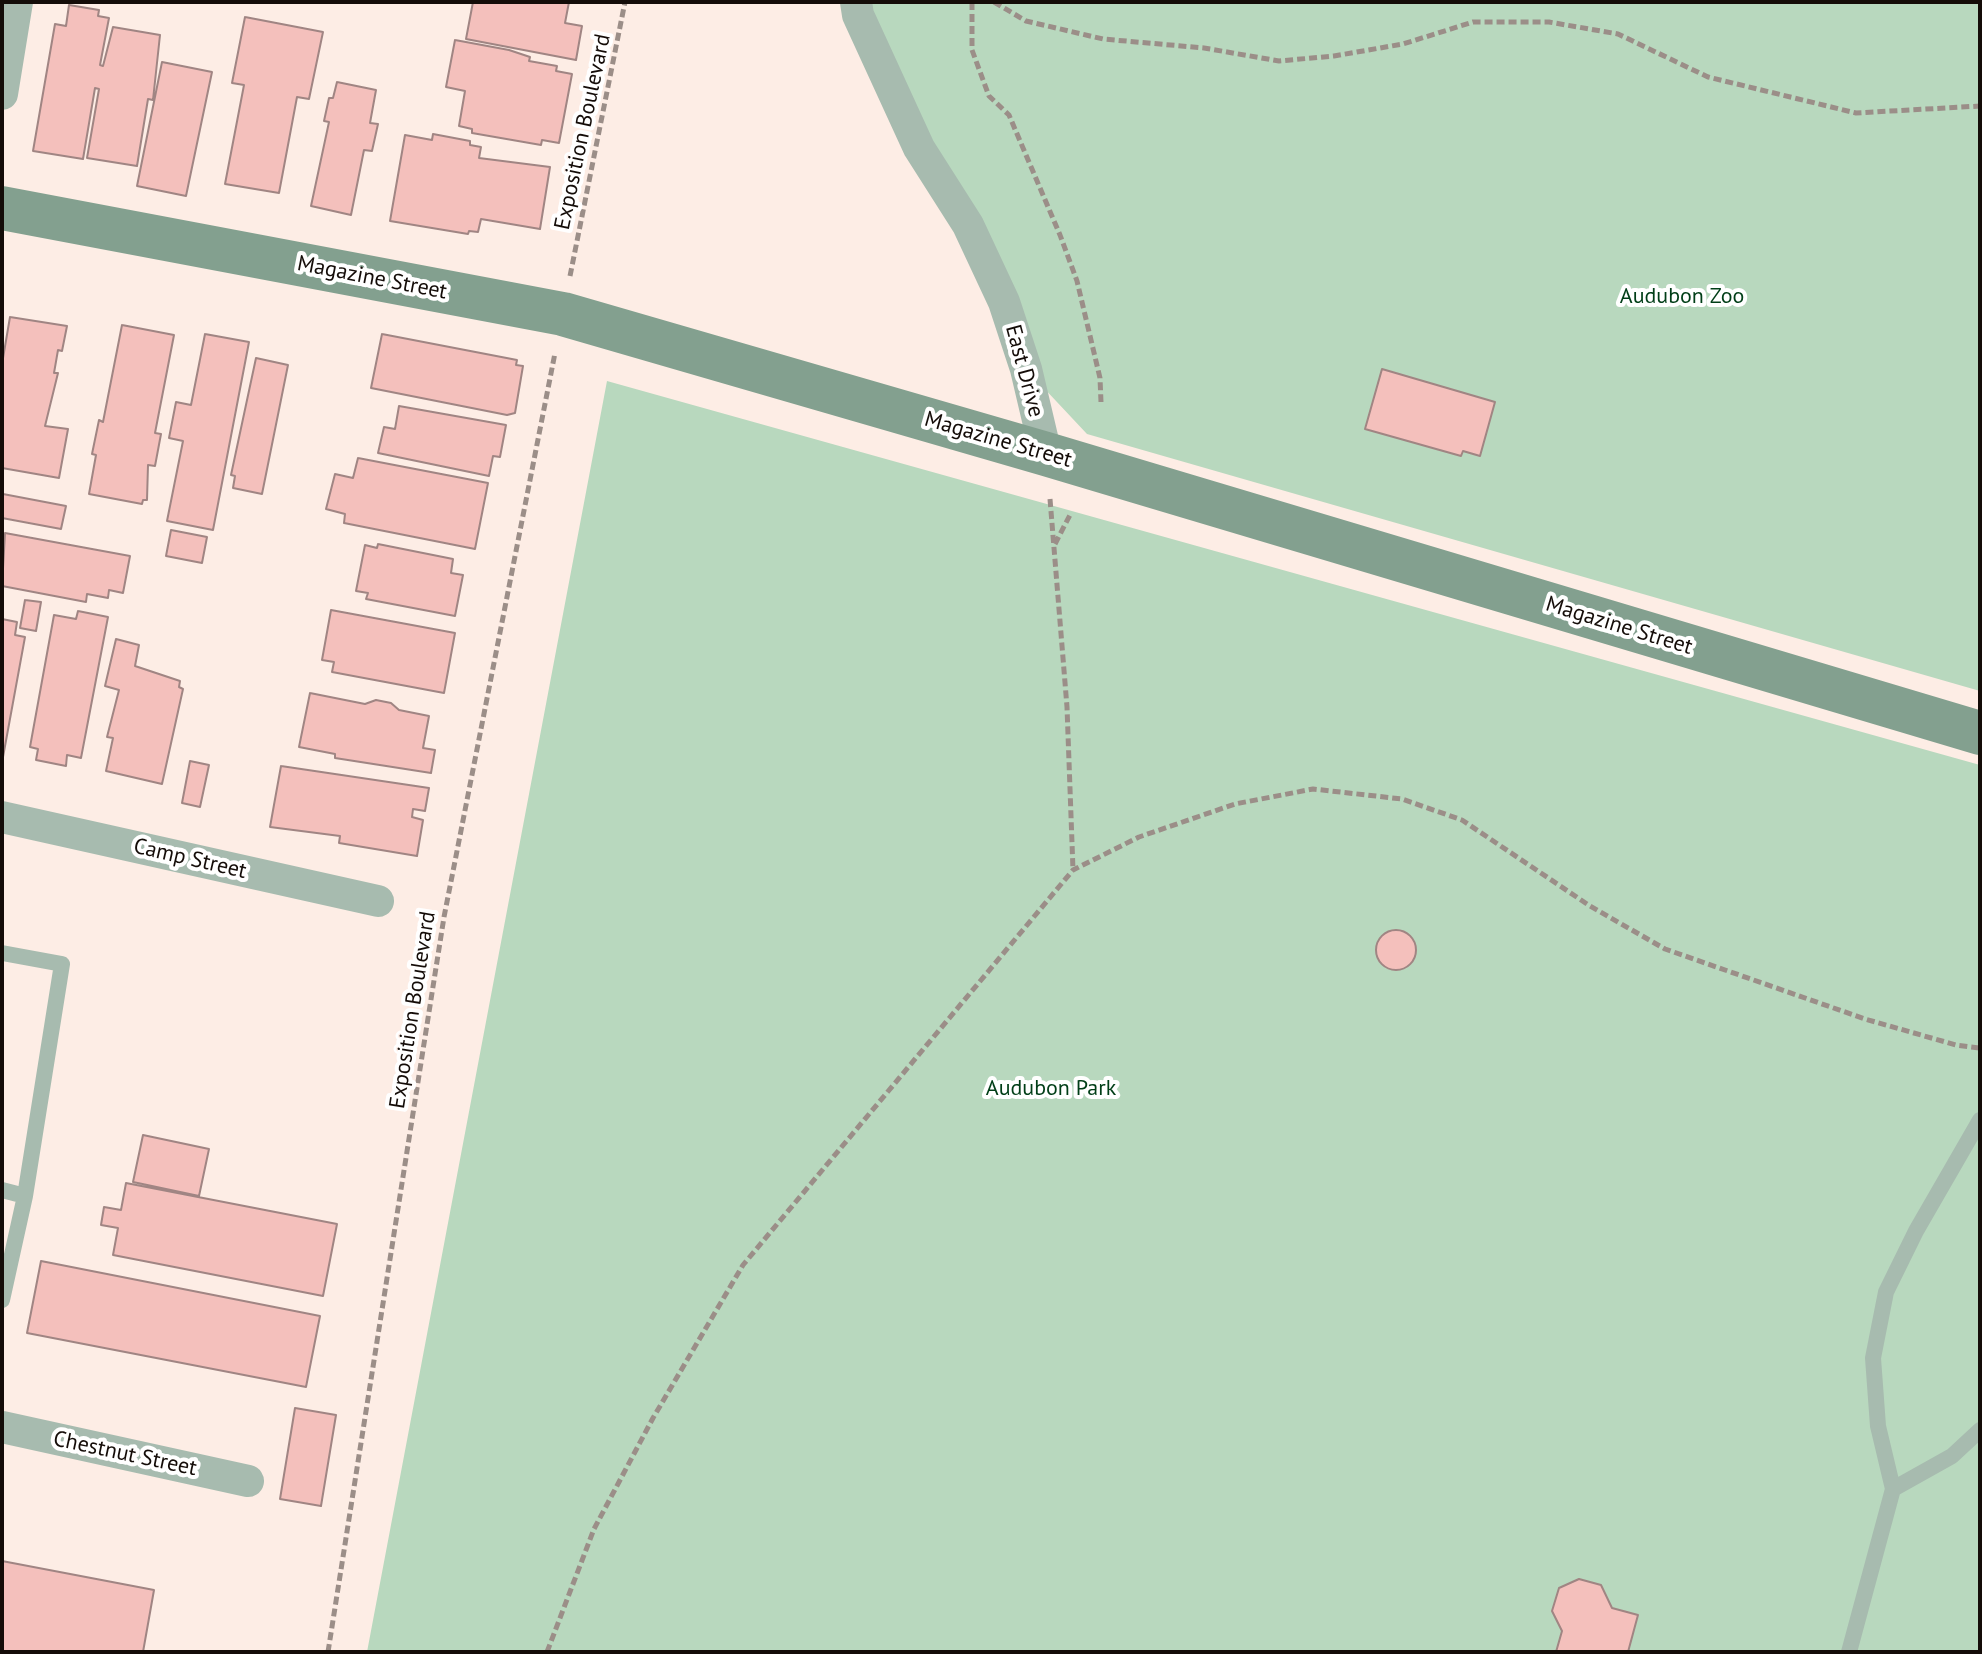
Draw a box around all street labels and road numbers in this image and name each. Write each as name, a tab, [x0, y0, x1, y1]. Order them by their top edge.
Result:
street label: Exposition Boulevard	[549, 32, 617, 232]
street label: Magazine Street	[295, 251, 449, 305]
street label: East Drive	[999, 322, 1049, 420]
street label: Magazine Street	[921, 406, 1075, 474]
street label: Magazine Street	[1542, 591, 1696, 661]
street label: Camp Street	[131, 833, 249, 885]
street label: Exposition Boulevard	[384, 909, 442, 1111]
street label: Chestnut Street	[51, 1426, 199, 1482]

